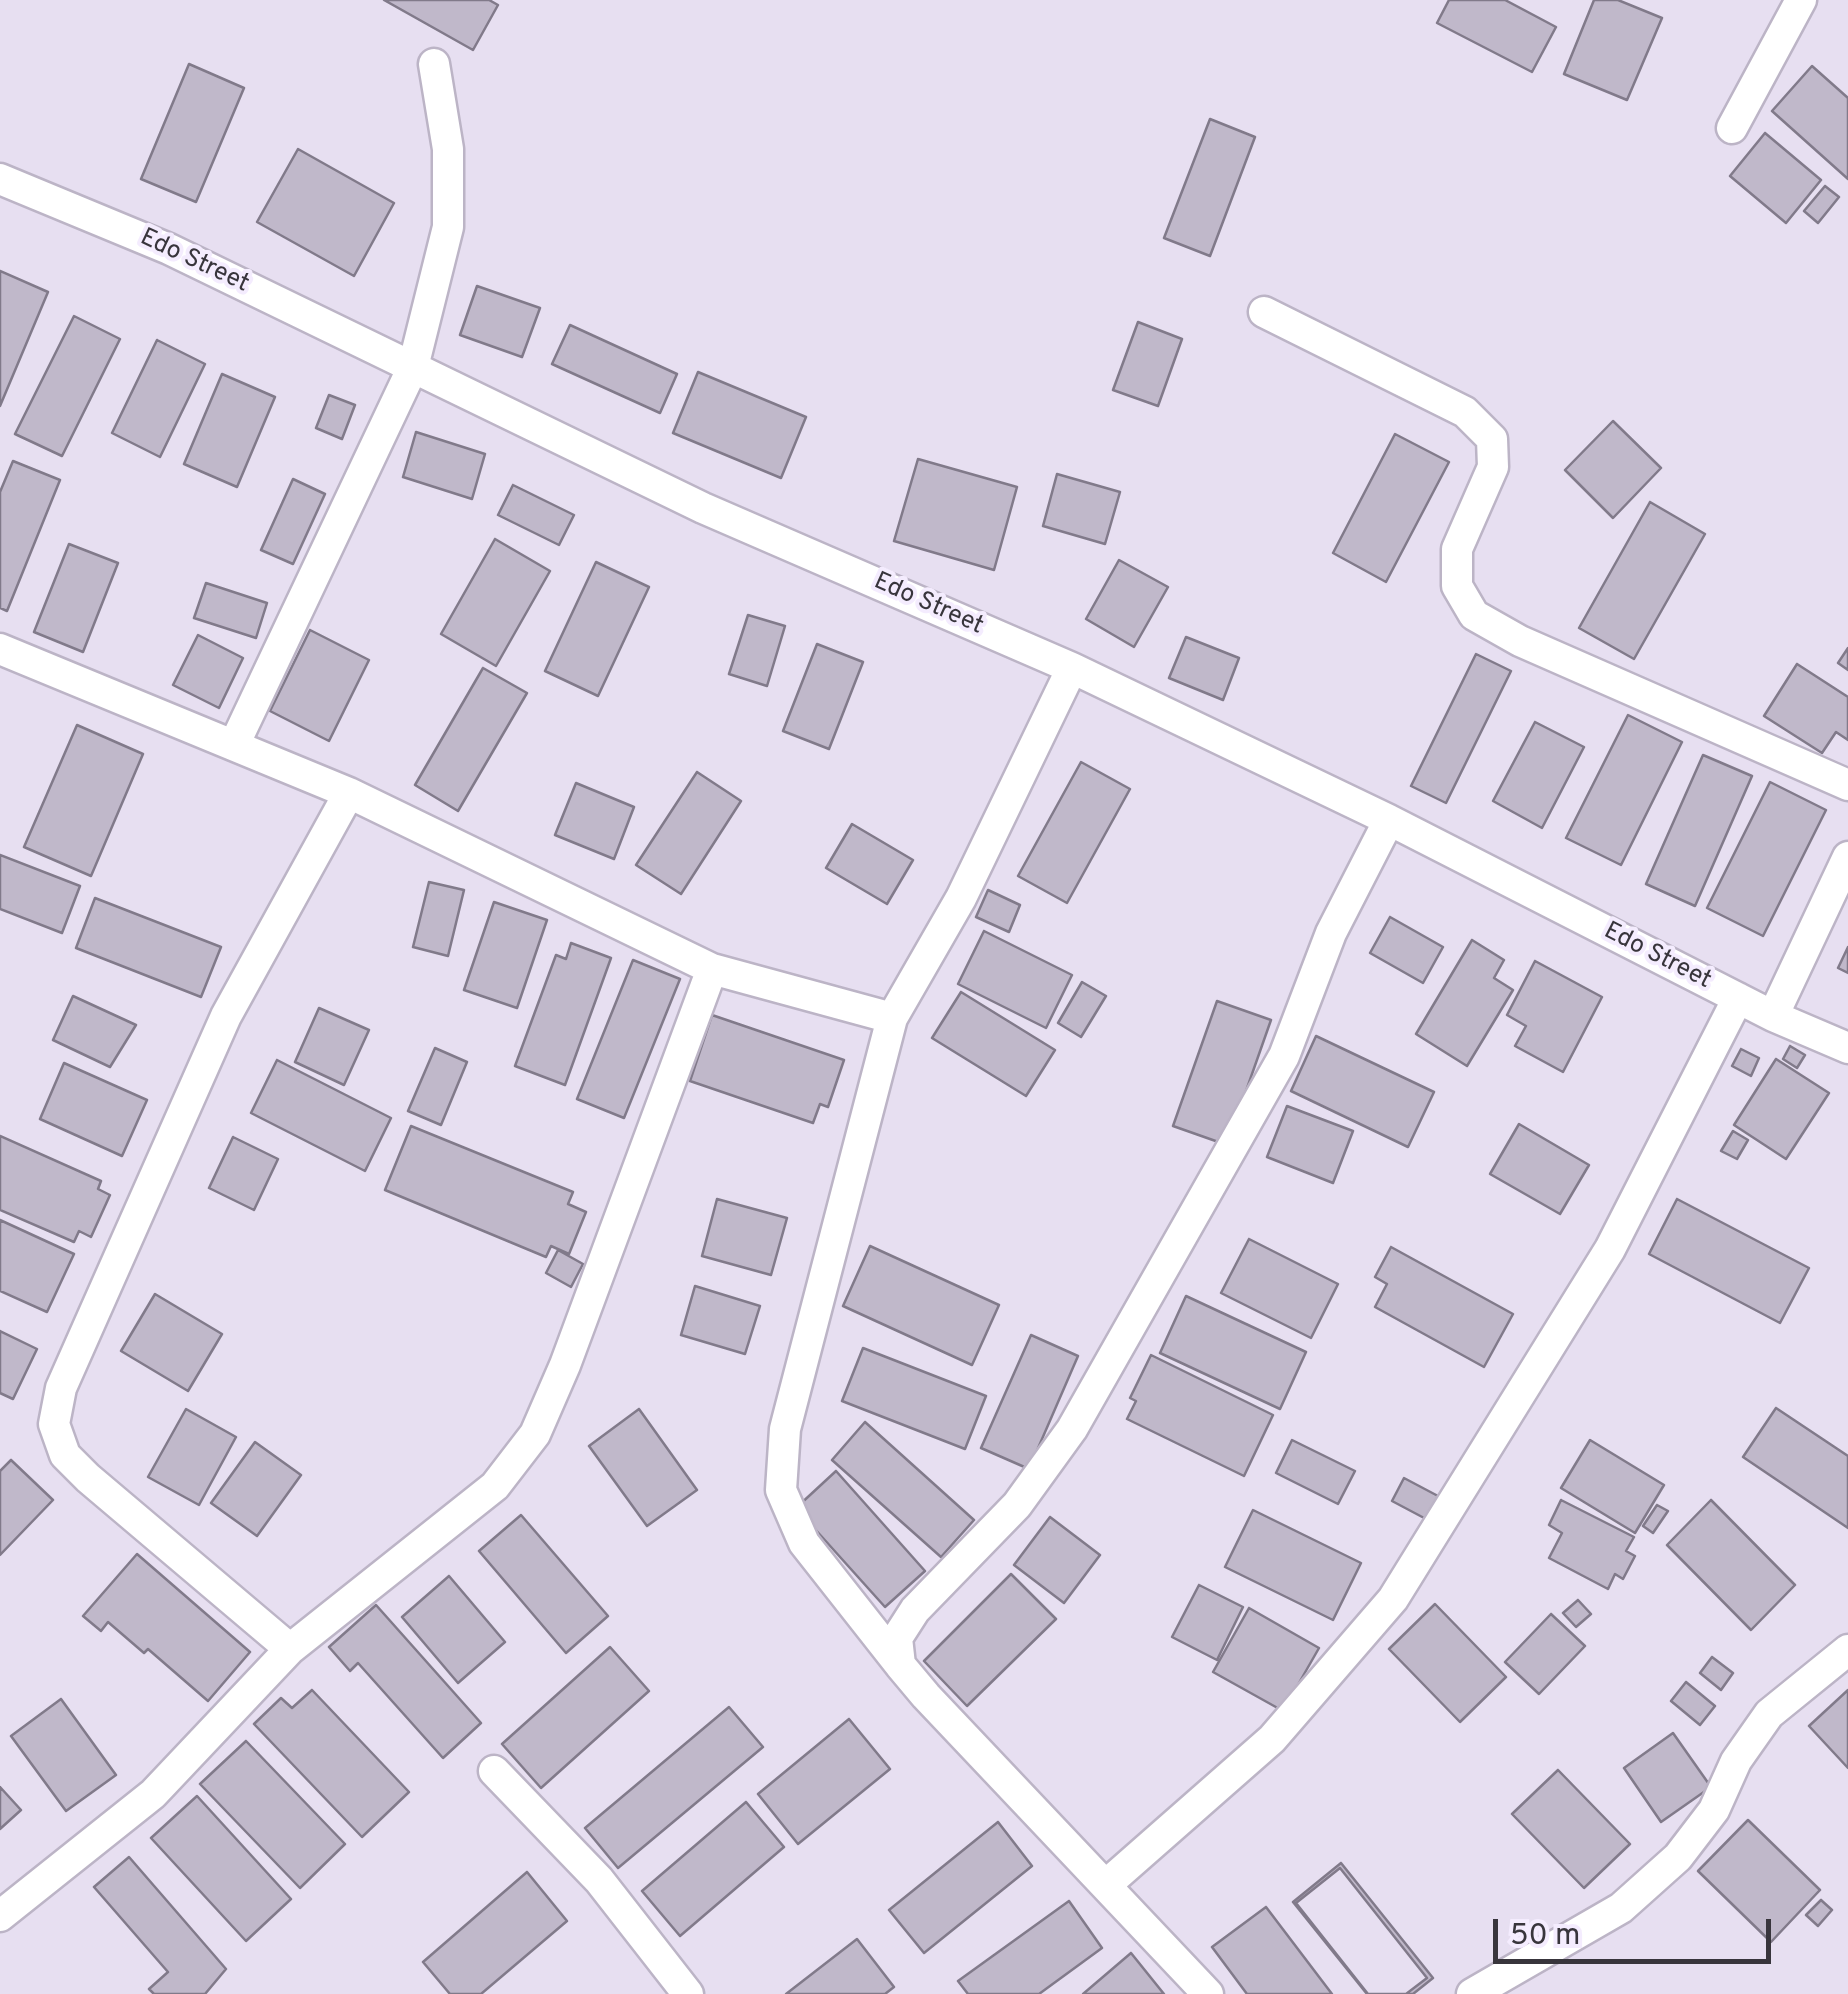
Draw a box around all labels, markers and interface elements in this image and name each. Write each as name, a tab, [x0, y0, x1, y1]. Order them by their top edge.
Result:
street label: Edo Street	[135, 224, 253, 300]
street label: Edo Street	[869, 568, 987, 642]
street label: Edo Street	[1598, 917, 1716, 997]
scale bar	[1498, 1899, 1776, 1961]
text: 50 m	[1510, 1918, 1580, 1955]

